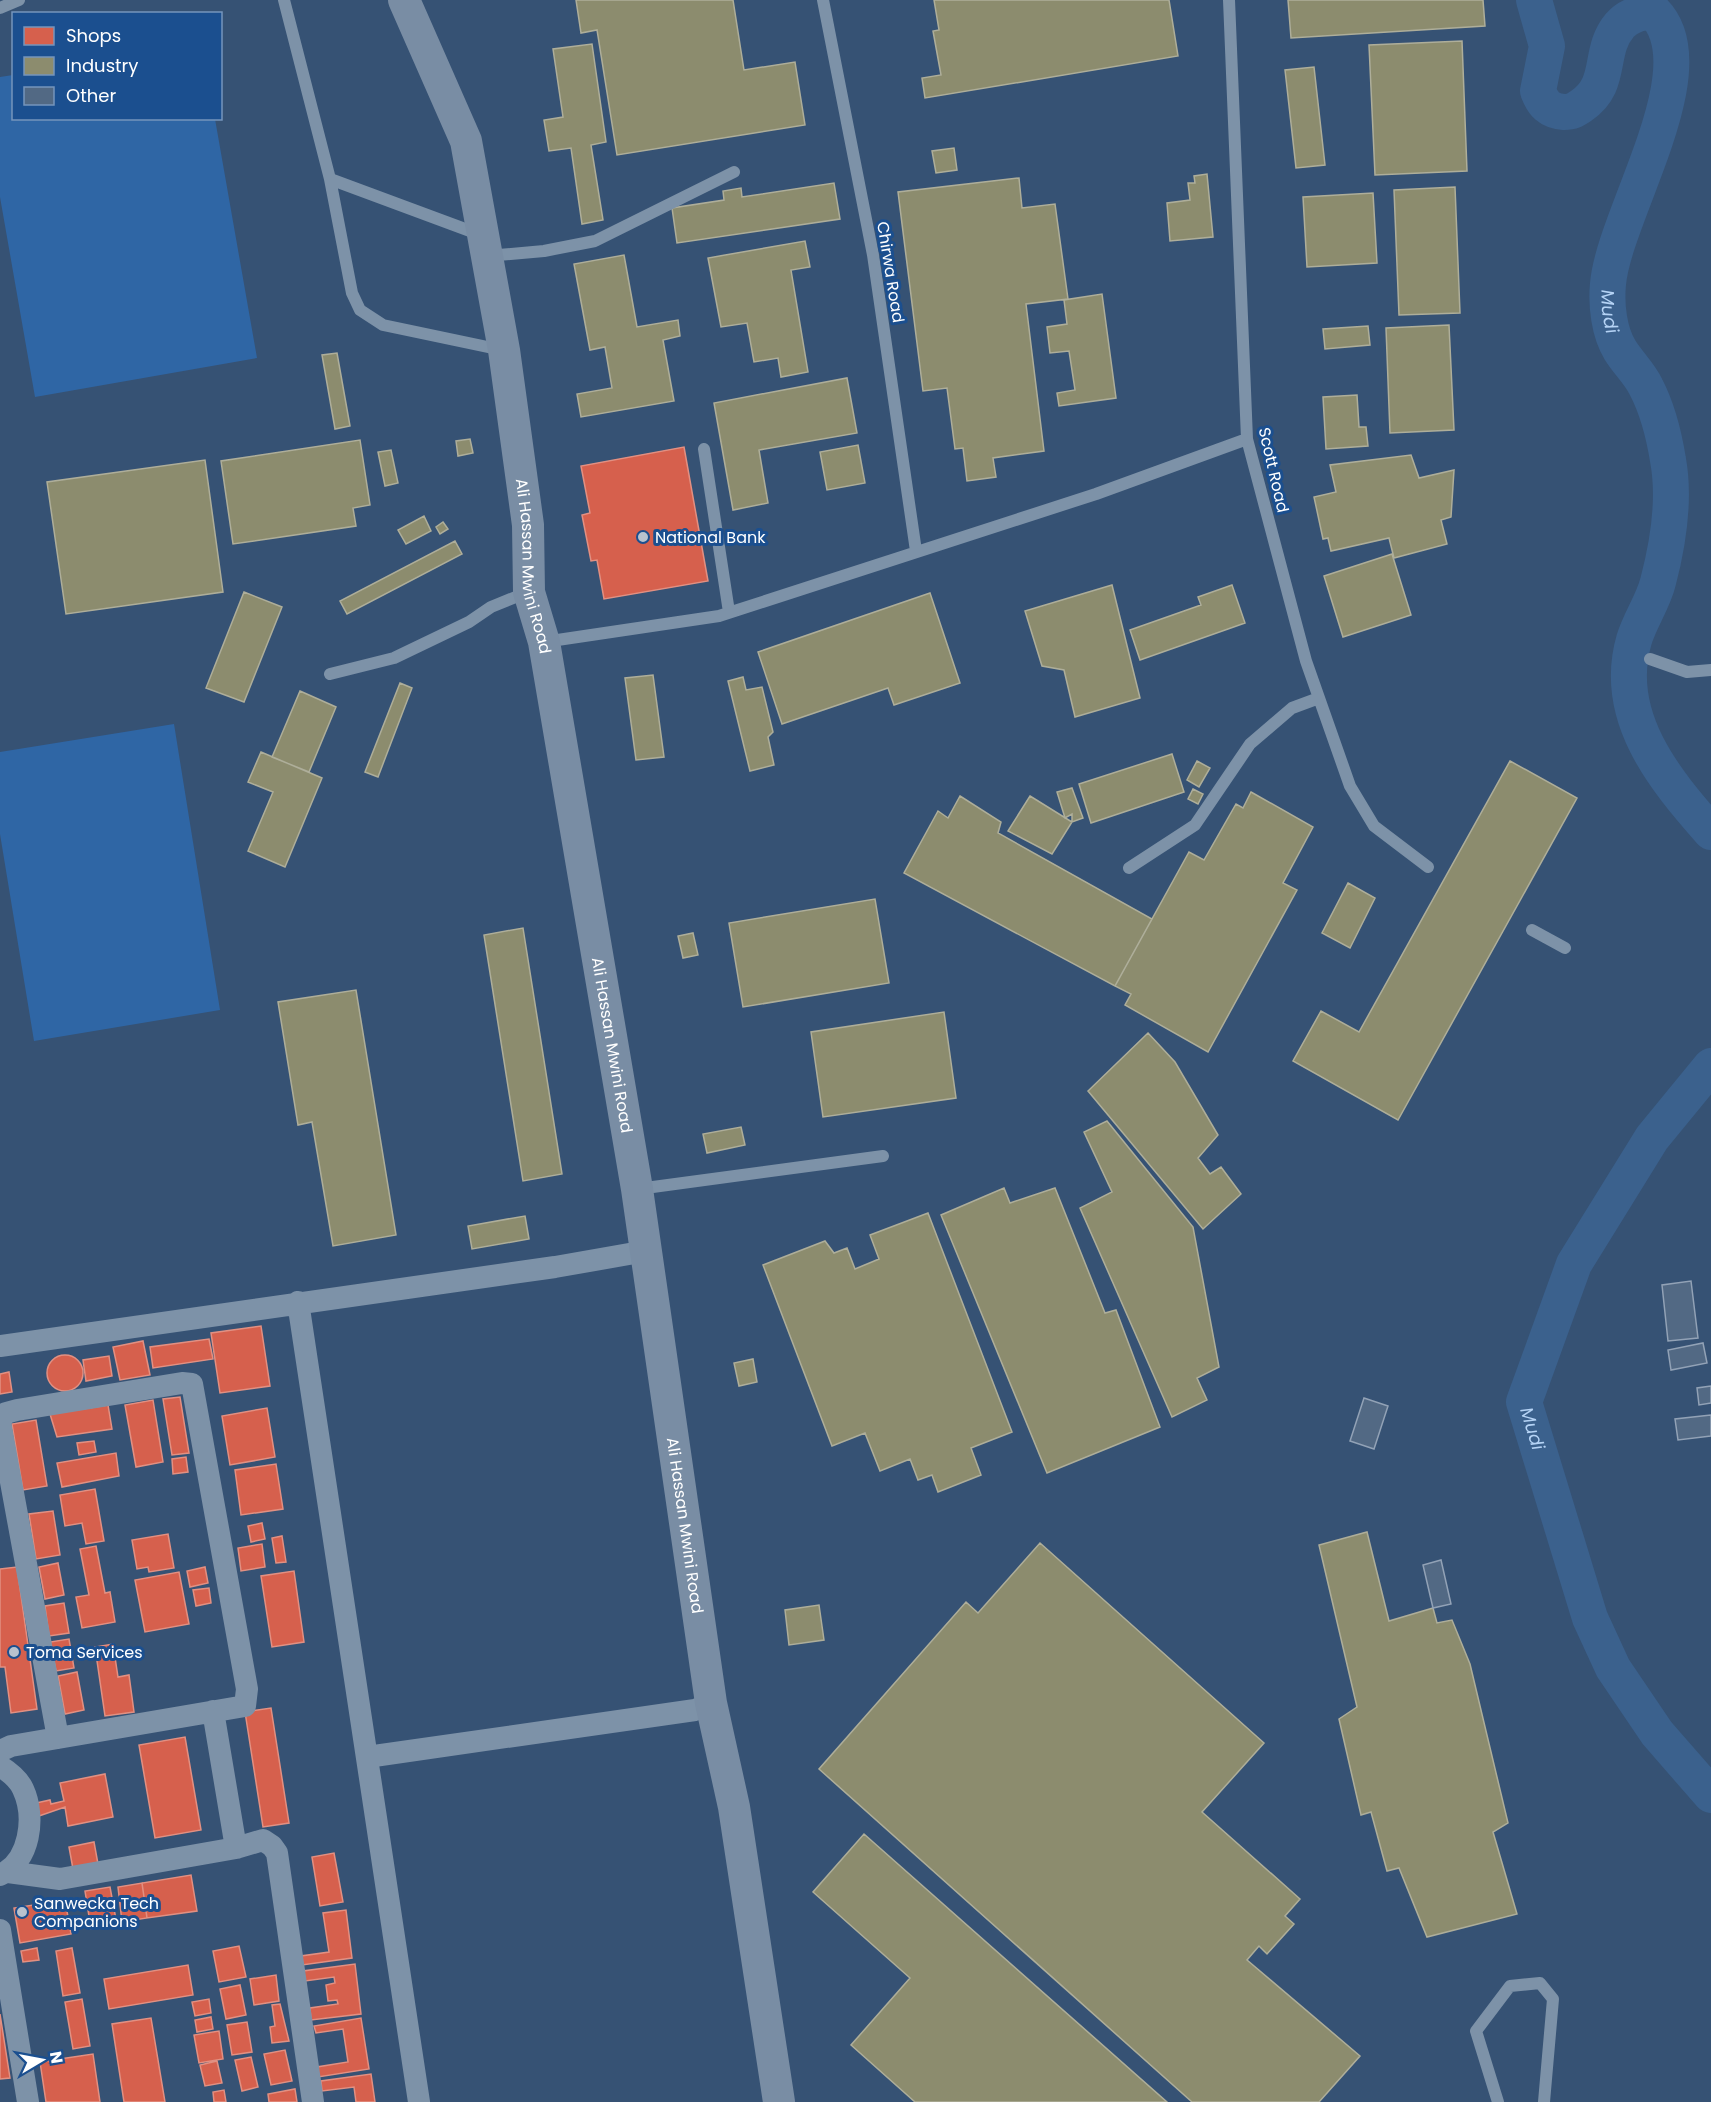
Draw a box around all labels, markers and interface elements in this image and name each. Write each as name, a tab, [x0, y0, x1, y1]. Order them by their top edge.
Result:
legend	[12, 12, 222, 120]
text: Shops	[66, 23, 121, 48]
text: Industry	[66, 53, 138, 78]
text: Other	[66, 83, 116, 108]
street label: Chirwa Road	[871, 220, 910, 324]
water label: Mudi	[1595, 290, 1625, 337]
street label: Scott Road	[1253, 425, 1294, 515]
street label: Ali Hassan Mwini Road	[510, 477, 557, 655]
place label: National Bank	[655, 526, 766, 549]
marker: National Bank	[636, 530, 650, 544]
street label: Ali Hassan Mwini Road	[586, 955, 638, 1135]
water label: Mudi	[1514, 1404, 1551, 1454]
street label: Ali Hassan Mwini Road	[661, 1436, 709, 1615]
place label: Toma Services	[26, 1641, 143, 1664]
marker: Toma Services	[7, 1645, 21, 1659]
place label: Sanwecka Tech Companions	[34, 1892, 159, 1933]
marker: Sanwecka Tech Companions	[15, 1905, 29, 1919]
north arrow	[12, 2030, 72, 2090]
text: N	[44, 2050, 69, 2065]

